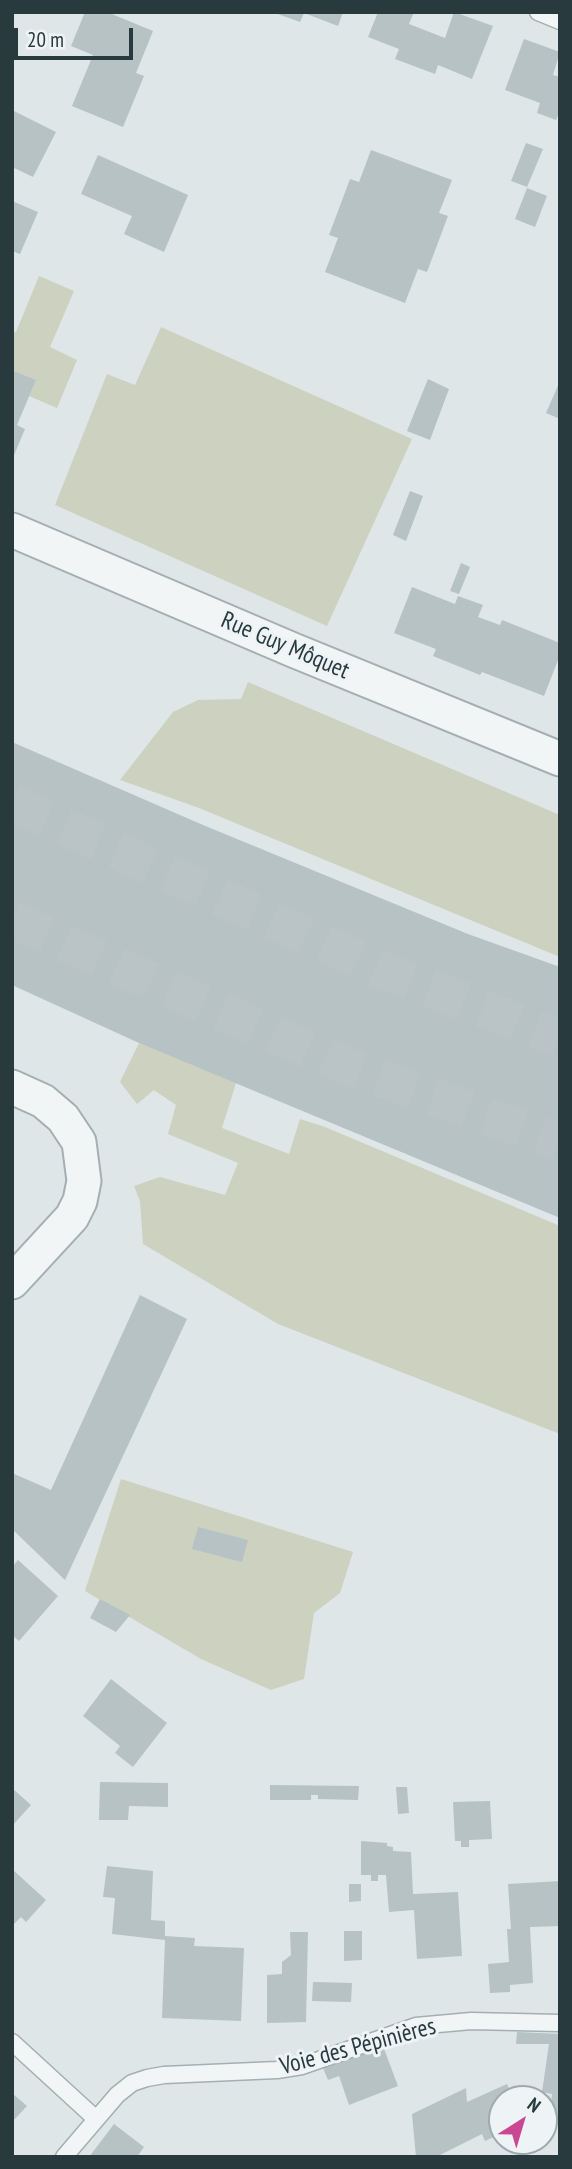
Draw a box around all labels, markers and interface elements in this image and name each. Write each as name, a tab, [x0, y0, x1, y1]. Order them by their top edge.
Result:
scale bar	[18, 14, 136, 58]
text: 20 m	[27, 26, 64, 53]
street label: Rue Guy Môquet	[217, 606, 353, 686]
street label: Voie des Pépinières	[277, 2012, 439, 2082]
north arrow	[488, 2085, 558, 2155]
text: N	[523, 2092, 546, 2117]

